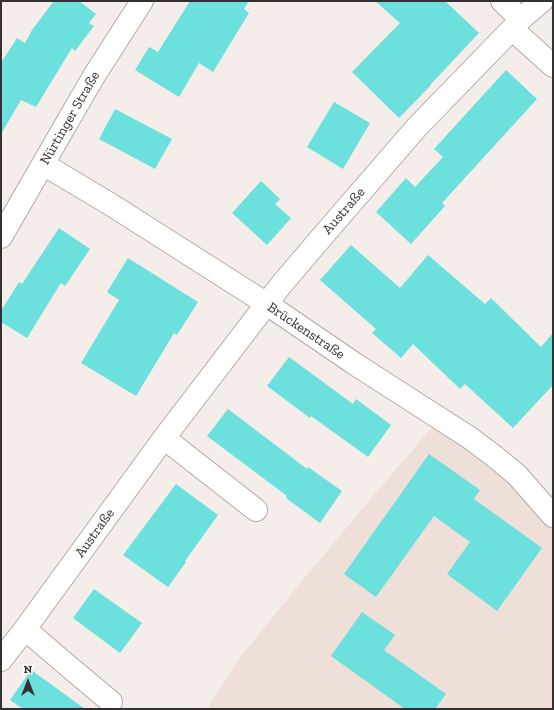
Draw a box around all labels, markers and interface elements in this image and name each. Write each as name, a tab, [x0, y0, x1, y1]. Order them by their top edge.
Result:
street label: Nürtinger Straße	[36, 68, 104, 168]
street label: Austraße	[319, 184, 369, 238]
street label: Brückenstraße	[264, 299, 348, 363]
street label: Austraße	[72, 505, 118, 561]
north arrow	[8, 662, 48, 702]
text: N	[24, 663, 32, 676]

